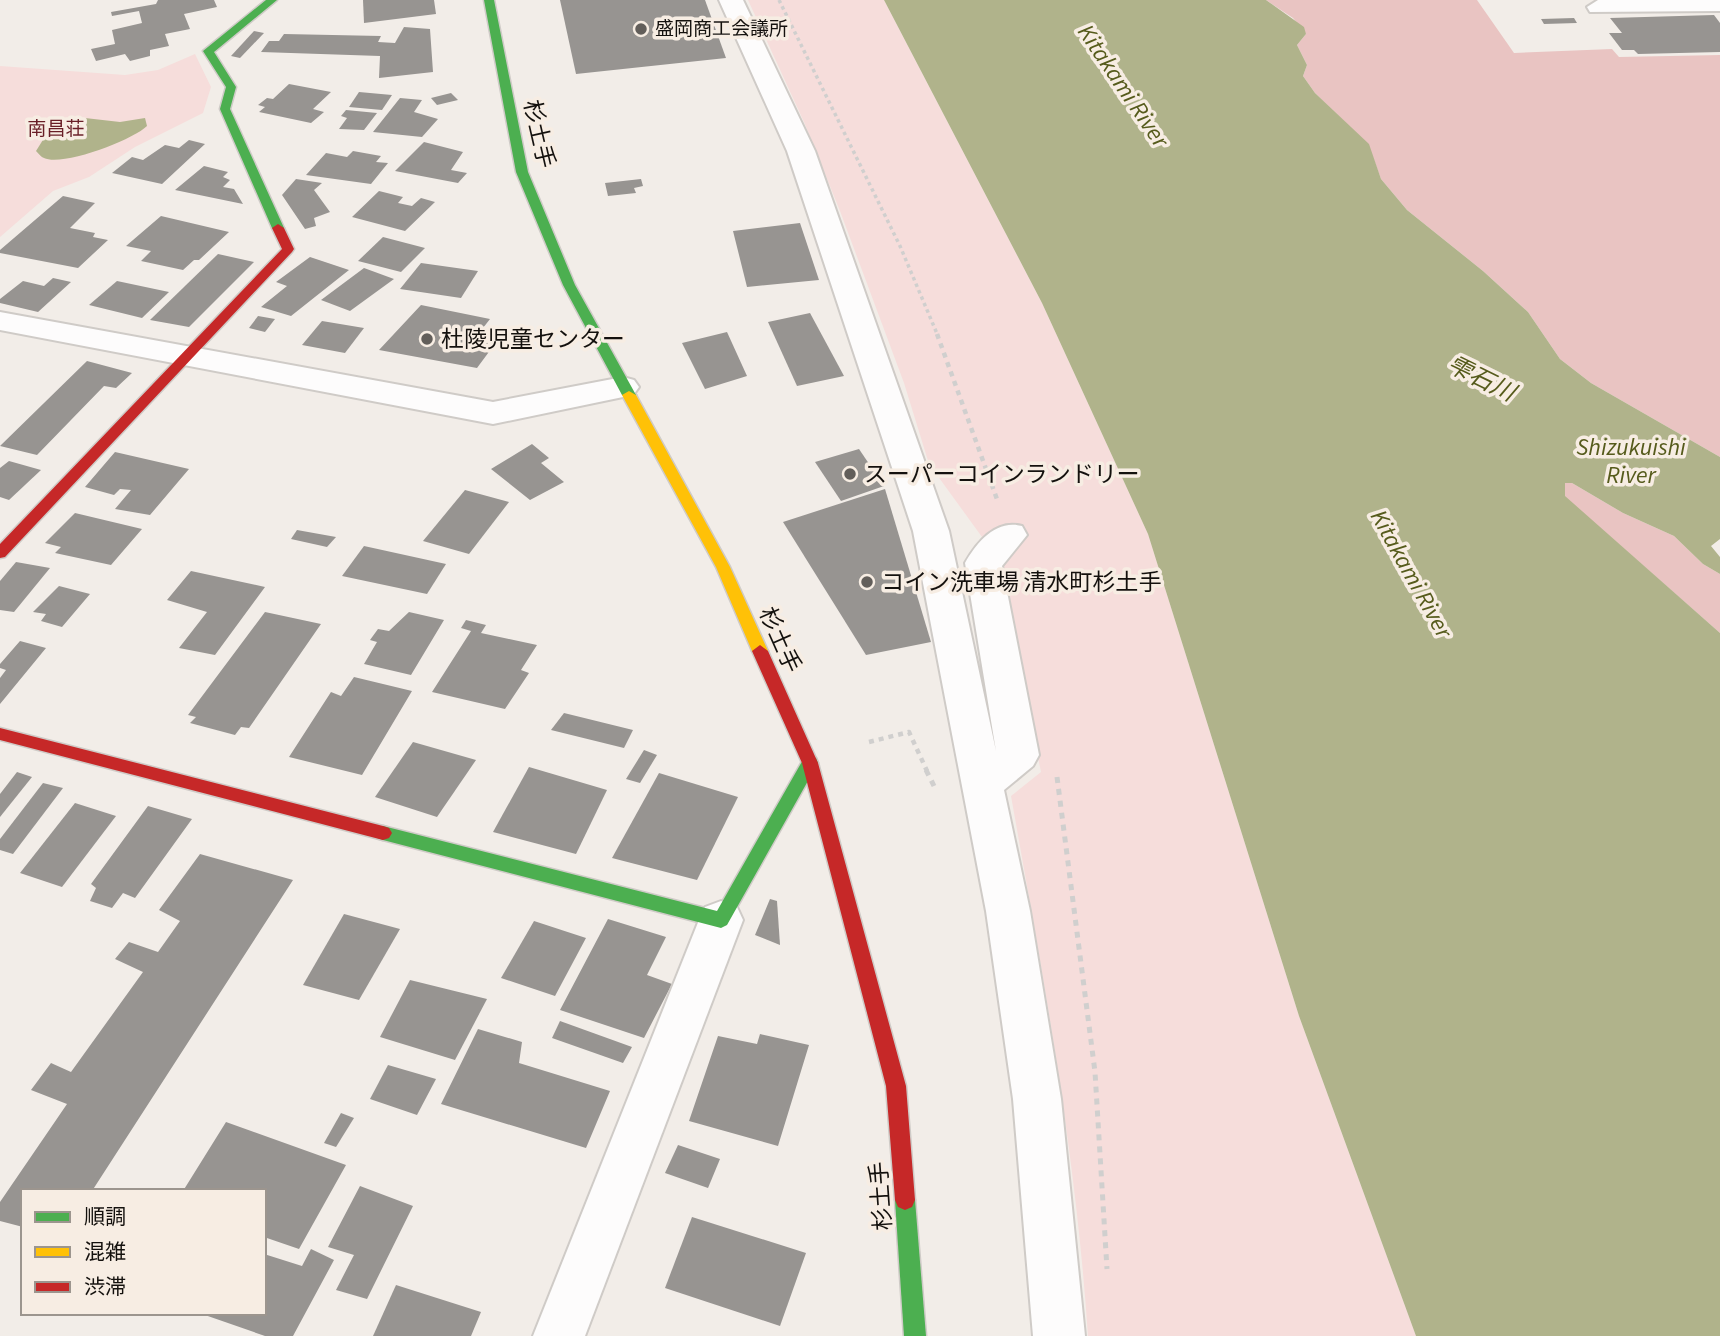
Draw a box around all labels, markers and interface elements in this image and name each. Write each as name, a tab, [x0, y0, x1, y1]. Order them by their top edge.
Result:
place label: 盛岡商工会議所	[655, 16, 788, 43]
water label: Kitakami River	[1069, 17, 1178, 156]
marker: 盛岡商工会議所	[633, 21, 649, 37]
street label: 杉土手	[515, 97, 563, 171]
park label: 南昌荘	[27, 116, 85, 143]
place label: 杜陵児童センター	[441, 323, 625, 356]
marker: 杜陵児童センター	[419, 331, 435, 347]
water label: 雫石川	[1441, 347, 1524, 412]
water label: Shizukuishi River	[1576, 430, 1686, 493]
place label: スーパーコインランドリー	[864, 458, 1140, 491]
marker: スーパーコインランドリー	[842, 466, 858, 482]
water label: Kitakami River	[1361, 503, 1462, 646]
place label: コイン洗車場 清水町杉土手	[881, 566, 1162, 599]
marker: コイン洗車場 清水町杉土手	[859, 574, 875, 590]
street label: 杉土手	[751, 602, 809, 678]
street label: 杉土手	[862, 1160, 900, 1232]
legend	[21, 1189, 266, 1315]
text: 順調	[84, 1202, 126, 1232]
text: 混雑	[84, 1237, 126, 1267]
text: 渋滞	[84, 1272, 126, 1302]

